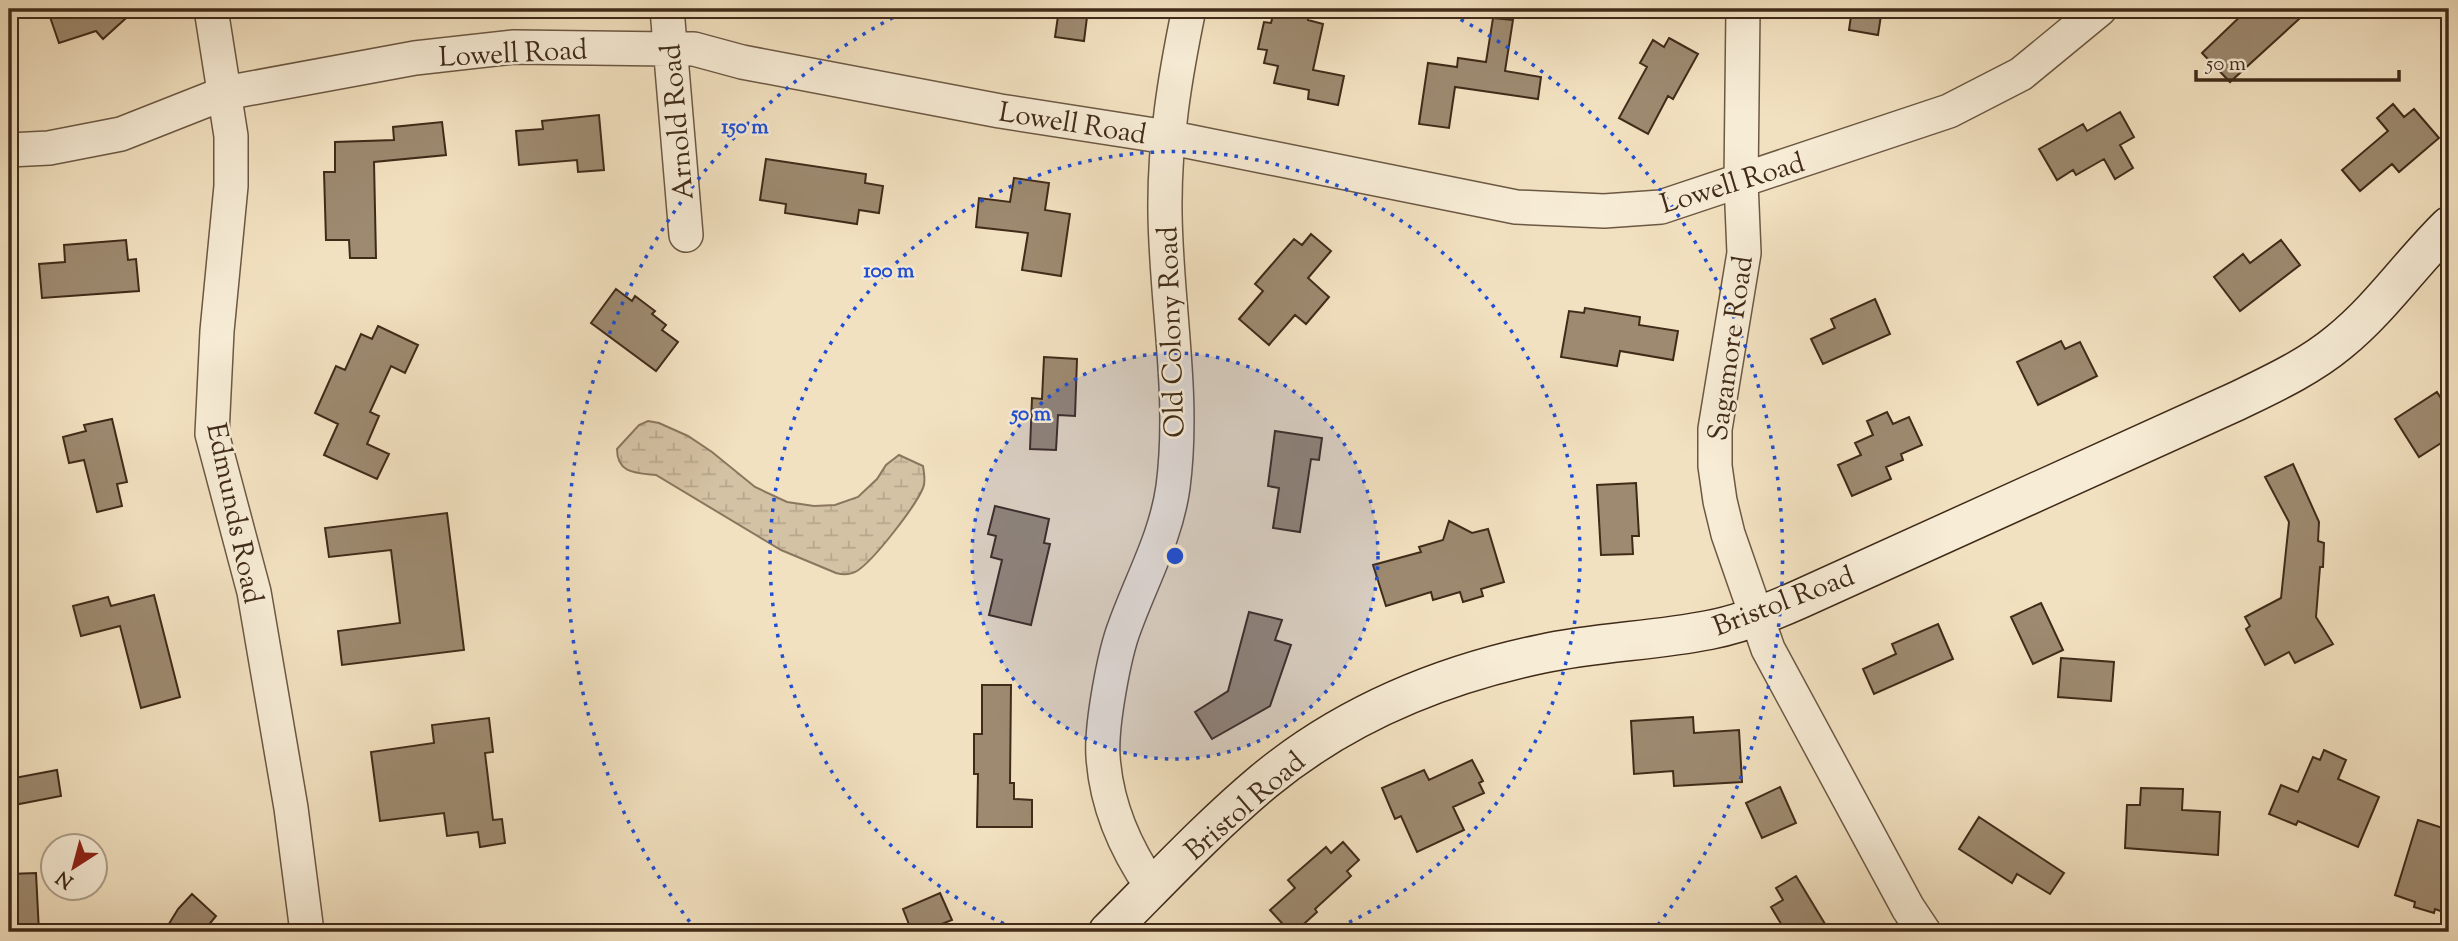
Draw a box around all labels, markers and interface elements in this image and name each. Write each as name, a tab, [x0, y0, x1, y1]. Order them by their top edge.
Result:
street label: Lowell Road	[438, 31, 589, 79]
scale bar	[2196, 38, 2398, 82]
street label: Arnold Road	[652, 42, 706, 201]
text: 50 m	[2205, 50, 2246, 80]
street label: Lowell Road	[996, 94, 1149, 156]
text: 150 m	[721, 113, 769, 143]
street label: Lowell Road	[1656, 144, 1810, 226]
street label: Old Colony Road	[1149, 225, 1197, 438]
street label: Sagamore Road	[1699, 253, 1765, 444]
text: 100 m	[864, 257, 915, 287]
text: 50 m	[1009, 400, 1052, 430]
street label: Edmunds Road	[194, 420, 272, 608]
centre of rings	[1163, 544, 1187, 568]
street label: Bristol Road	[1708, 557, 1861, 648]
street label: Bristol Road	[1177, 743, 1315, 871]
north arrow	[38, 832, 108, 902]
text: N	[51, 863, 80, 894]

